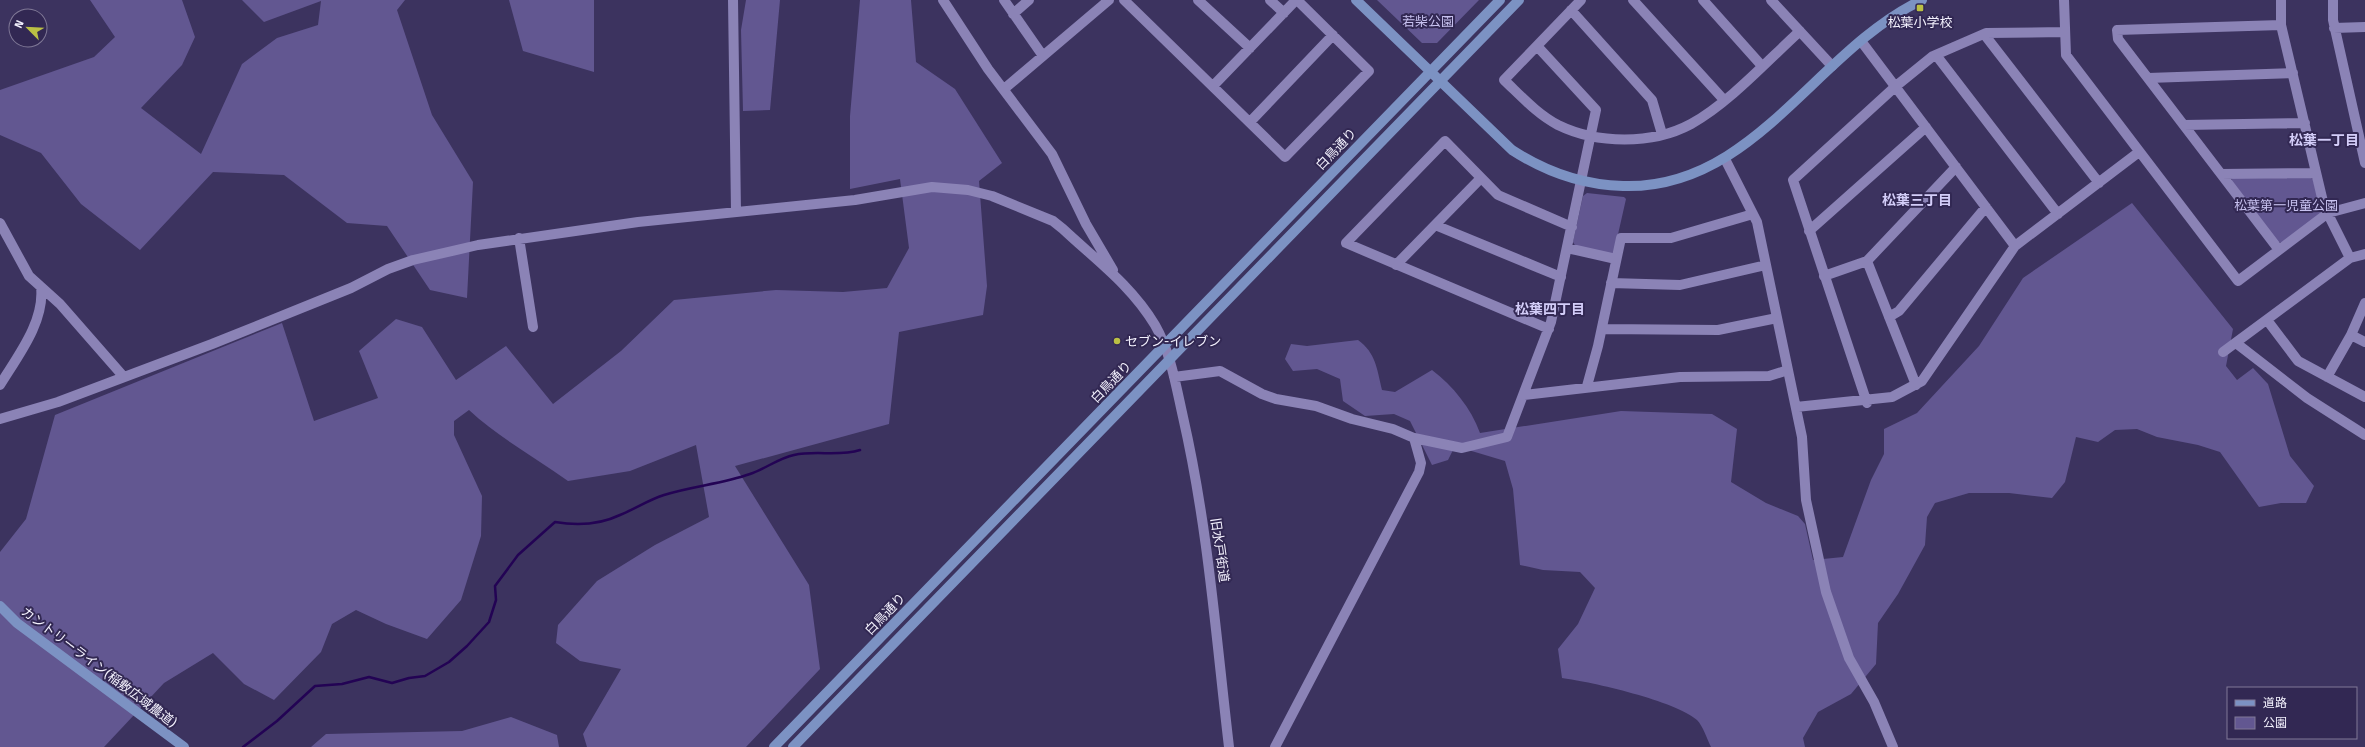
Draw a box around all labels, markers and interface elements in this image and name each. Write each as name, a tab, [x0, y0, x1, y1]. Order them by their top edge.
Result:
marker: 松葉小学校	[1915, 3, 1925, 13]
north arrow	[8, 8, 48, 48]
park label: 若柴公園	[1402, 14, 1454, 29]
place label: 松葉小学校	[1887, 15, 1953, 30]
text: N	[12, 18, 27, 30]
street label: 白鳥通り	[1313, 125, 1359, 173]
district label: 松葉一丁目	[2289, 132, 2359, 149]
district label: 松葉三丁目	[1882, 192, 1952, 209]
park label: 松葉第一児童公園	[2234, 198, 2338, 213]
district label: 松葉四丁目	[1515, 301, 1585, 318]
place label: セブン-イレブン	[1125, 334, 1221, 349]
marker: セブン-イレブン	[1112, 336, 1122, 346]
street label: 白鳥通り	[1088, 358, 1134, 406]
street label: 旧水戸街道	[1208, 517, 1232, 583]
street label: 白鳥通り	[862, 590, 908, 638]
street label: カントリーライン(稲敷広域農道)	[18, 604, 180, 730]
legend	[2227, 687, 2357, 739]
text: 道路	[2263, 696, 2287, 710]
text: 公園	[2263, 716, 2287, 730]

